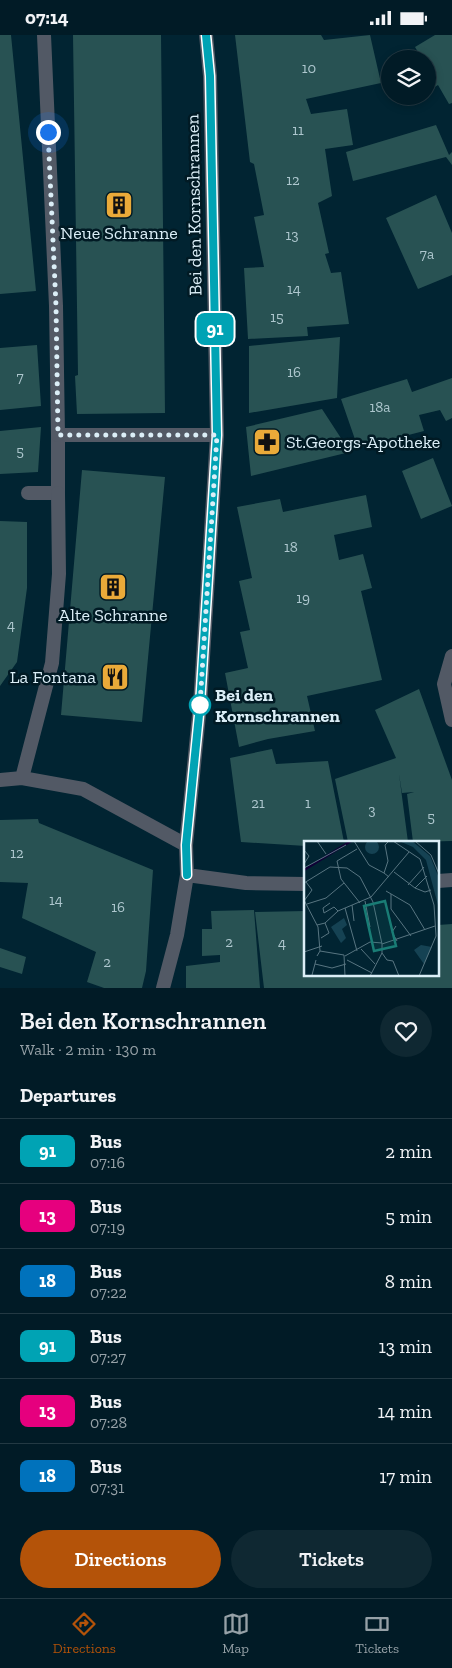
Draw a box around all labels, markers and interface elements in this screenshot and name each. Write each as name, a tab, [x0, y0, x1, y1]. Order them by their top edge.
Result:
text: 07:14	[25, 6, 69, 29]
map controls	[381, 50, 436, 105]
button: layers	[381, 50, 436, 105]
house number: 10	[302, 59, 316, 77]
street label: Bei den Kornschrannen	[181, 113, 207, 296]
your location	[36, 120, 61, 145]
house number: 11	[292, 121, 304, 139]
house number: 12	[286, 171, 300, 189]
building icon: Neue Schranne	[104, 190, 134, 220]
place label: Neue Schranne	[60, 222, 178, 244]
house number: 13	[285, 226, 299, 244]
house number: 7a	[420, 245, 434, 263]
house number: 14	[287, 280, 301, 298]
house number: 15	[270, 308, 284, 326]
line badge: 91	[192, 313, 238, 345]
text: 91	[207, 318, 223, 340]
house number: 16	[287, 363, 301, 381]
house number: 7	[16, 368, 24, 386]
house number: 18a	[369, 398, 391, 416]
pharmacy icon: St.Georgs-Apotheke	[252, 427, 282, 457]
place label: St.Georgs-Apotheke	[286, 431, 440, 453]
house number: 5	[16, 442, 24, 460]
house number: 18	[284, 538, 298, 556]
building icon: Alte Schranne	[98, 572, 128, 602]
house number: 19	[296, 589, 310, 607]
place label: Alte Schranne	[58, 604, 168, 626]
house number: 4	[7, 616, 15, 634]
restaurant icon: La Fontana	[100, 662, 130, 692]
place label: La Fontana	[10, 666, 96, 688]
place label: Bei den Kornschrannen	[215, 684, 340, 727]
marker: Bei den Kornschrannen	[189, 694, 211, 716]
house number: 21	[251, 794, 265, 812]
house number: 1	[305, 794, 311, 812]
house number: 3	[368, 801, 376, 819]
house number: 5	[427, 808, 435, 826]
inset map	[304, 841, 440, 976]
house number: 12	[10, 844, 24, 862]
house number: 14	[49, 891, 63, 909]
house number: 16	[111, 898, 125, 916]
house number: 2	[225, 933, 233, 951]
house number: 4	[278, 934, 286, 952]
house number: 2	[103, 953, 111, 971]
button: heart	[380, 1005, 432, 1057]
text: Bei den Kornschrannen	[20, 1006, 266, 1035]
text: Walk · 2 min · 130 m	[20, 1040, 156, 1059]
text: Departures	[20, 1084, 116, 1107]
text: Bus	[90, 1130, 122, 1153]
text: 91	[39, 1140, 56, 1162]
text: 2 min	[385, 1140, 432, 1163]
text: 07:16	[90, 1153, 125, 1172]
text: Bus	[90, 1195, 122, 1218]
text: 13	[39, 1205, 56, 1227]
text: 5 min	[385, 1205, 432, 1228]
text: 07:19	[90, 1218, 125, 1237]
text: Bus	[90, 1260, 122, 1283]
text: 18	[39, 1270, 56, 1292]
text: 8 min	[385, 1270, 432, 1293]
text: 07:22	[90, 1283, 127, 1302]
text: Bus	[90, 1325, 122, 1348]
text: 91	[39, 1335, 56, 1357]
text: 13 min	[378, 1335, 432, 1358]
text: 07:27	[90, 1348, 126, 1367]
text: Bus	[90, 1390, 122, 1413]
text: 13	[39, 1400, 56, 1422]
text: 14 min	[378, 1400, 432, 1423]
text: 07:28	[90, 1413, 127, 1432]
text: Bus	[90, 1455, 122, 1478]
text: 18	[39, 1465, 56, 1487]
text: 17 min	[379, 1465, 432, 1488]
text: 07:31	[90, 1478, 124, 1497]
button: Directions	[20, 1530, 221, 1588]
button: Tickets	[231, 1530, 432, 1588]
tab: Directions	[53, 1610, 116, 1657]
tab: Map	[222, 1610, 250, 1657]
tab: Tickets	[355, 1610, 399, 1657]

